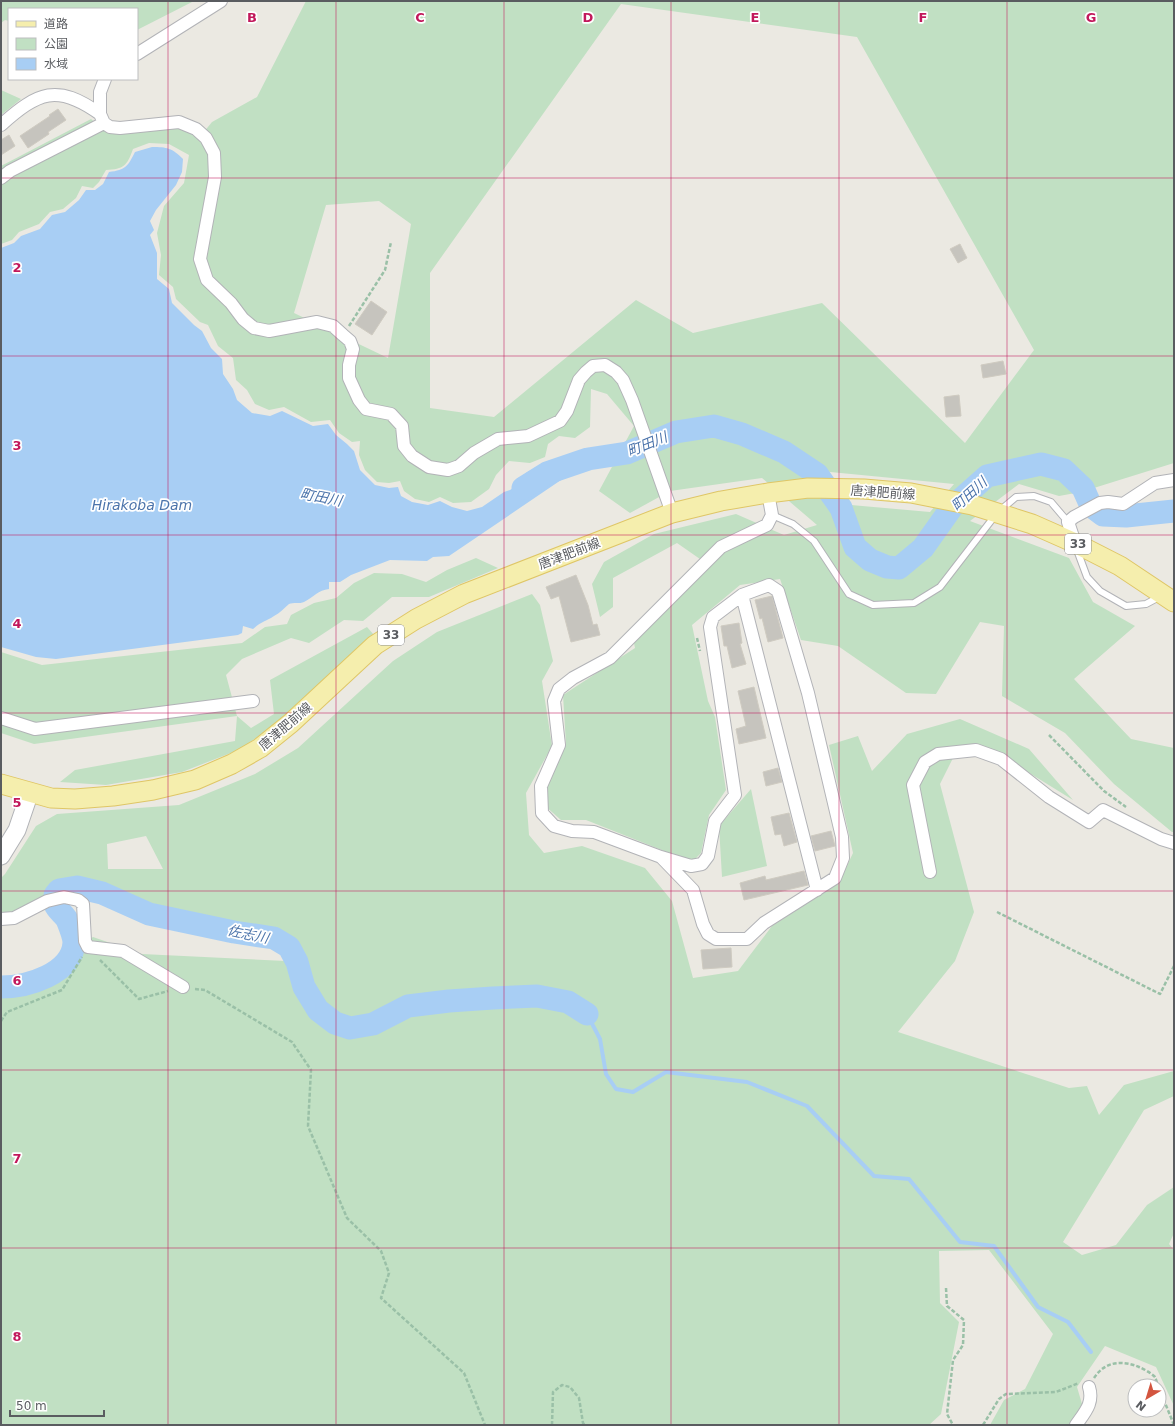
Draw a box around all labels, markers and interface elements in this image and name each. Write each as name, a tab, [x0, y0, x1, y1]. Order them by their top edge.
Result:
legend	[8, 8, 138, 80]
text: B	[247, 10, 257, 25]
text: C	[415, 10, 425, 25]
text: D	[583, 10, 594, 25]
text: E	[751, 10, 759, 25]
text: F	[919, 10, 927, 25]
text: G	[1086, 10, 1096, 25]
text: 道路	[44, 17, 68, 31]
text: 公園	[44, 37, 68, 51]
text: 水域	[44, 57, 68, 71]
text: 2	[12, 260, 22, 275]
water label: 町田川	[625, 428, 671, 459]
text: 3	[12, 438, 22, 453]
water label: 町田川	[948, 473, 991, 514]
street label: 唐津肥前線	[850, 483, 916, 502]
water label: 町田川	[299, 485, 345, 509]
water label: Hirakoba Dam	[92, 497, 192, 513]
road number: 33	[1065, 534, 1091, 554]
street label: 唐津肥前線	[536, 535, 602, 572]
text: 4	[12, 616, 22, 631]
road number: 33	[378, 625, 404, 645]
street label: 唐津肥前線	[256, 699, 315, 753]
text: 5	[12, 795, 22, 810]
water label: 佐志川	[226, 922, 272, 947]
text: 6	[12, 973, 22, 988]
text: 7	[12, 1151, 22, 1166]
text: 8	[12, 1329, 22, 1344]
north arrow	[1127, 1378, 1167, 1418]
scale bar	[10, 1392, 104, 1418]
text: N	[1134, 1398, 1149, 1413]
text: 50 m	[16, 1399, 47, 1413]

